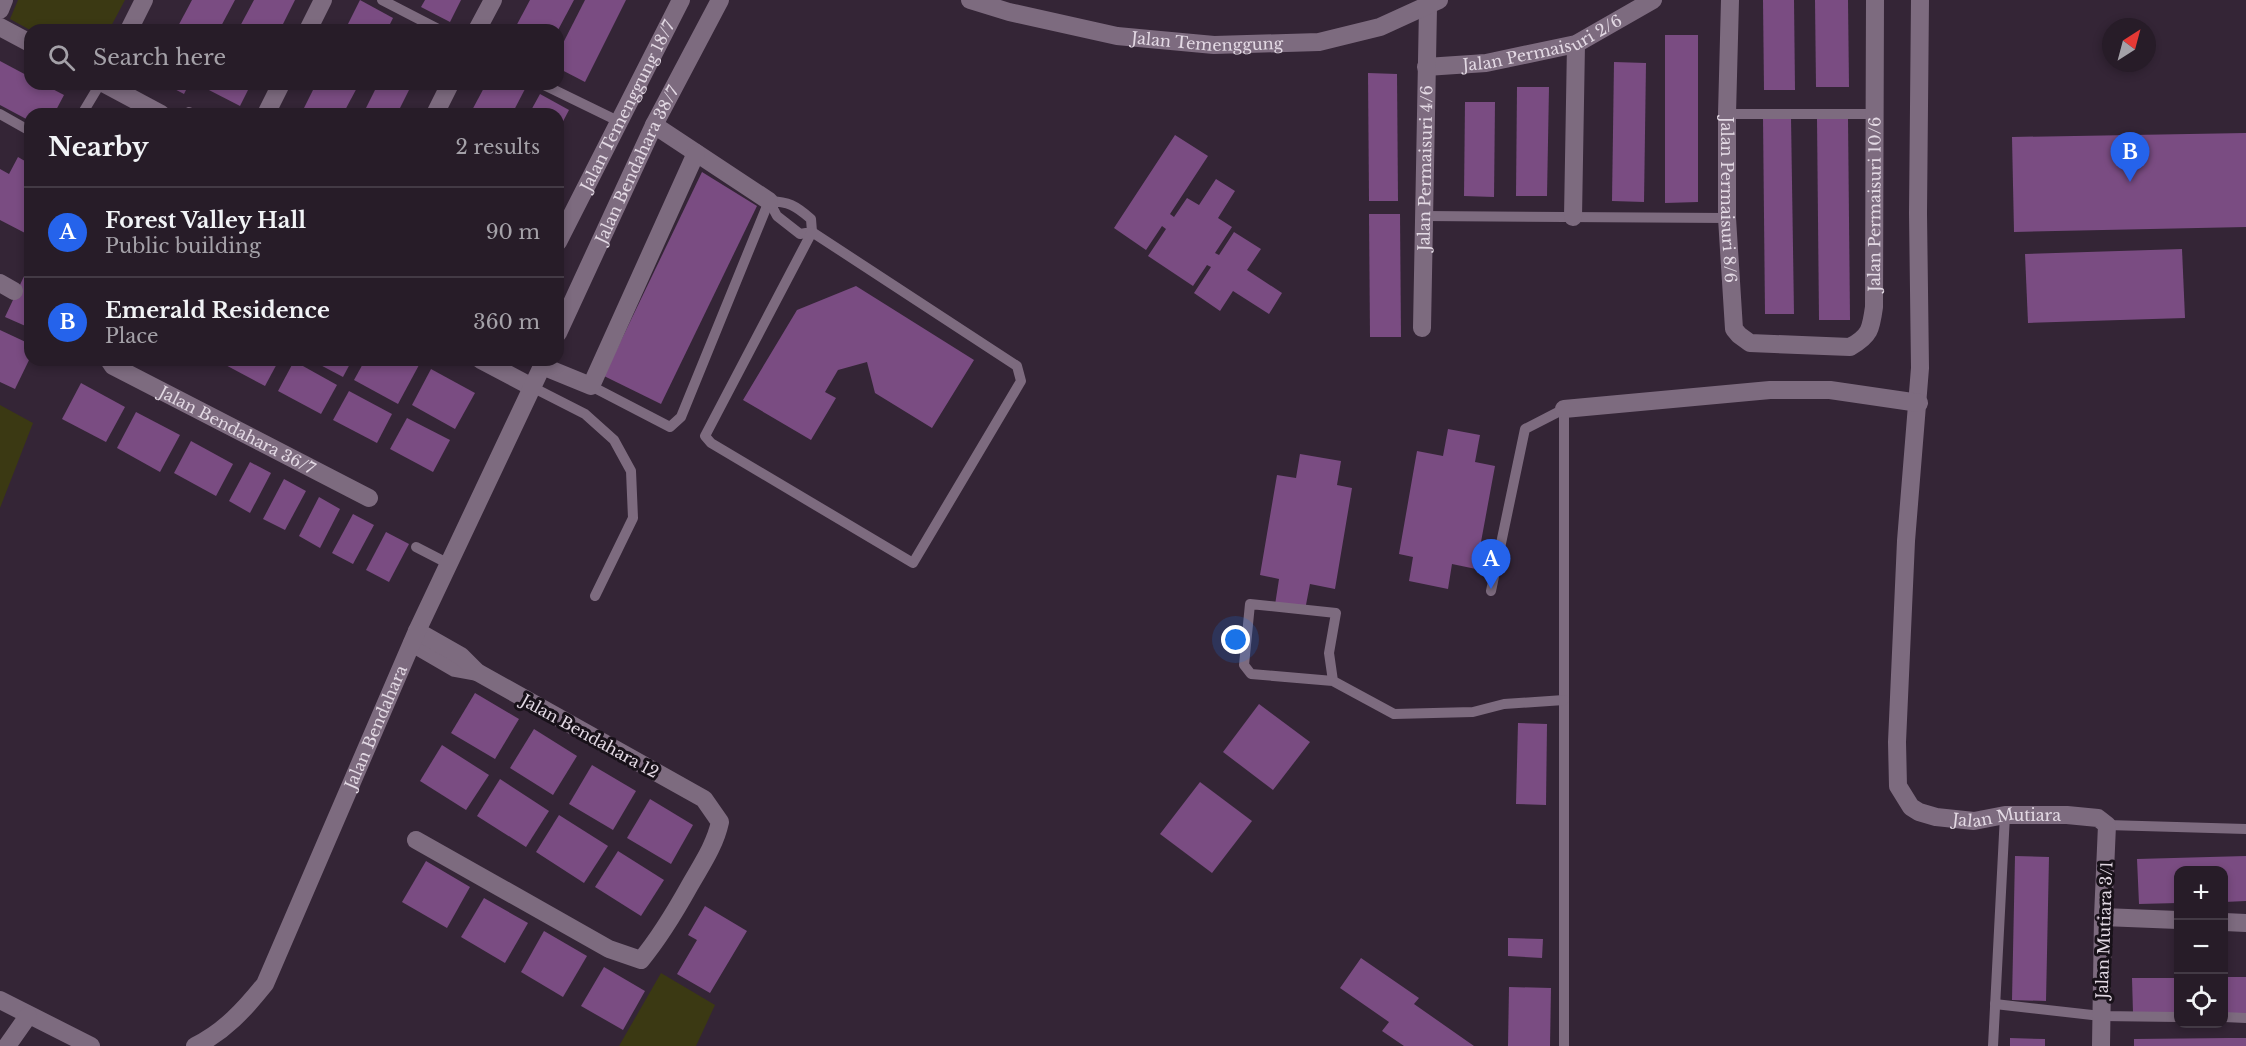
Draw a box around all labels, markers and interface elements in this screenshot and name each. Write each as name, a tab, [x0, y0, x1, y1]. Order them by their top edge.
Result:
street label: Jalan Permaisuri 2/6	[1460, 10, 1625, 75]
street label: Jalan Temenggung 18/7	[575, 16, 679, 196]
north arrow	[2102, 18, 2156, 72]
search box	[24, 24, 564, 90]
street label: Jalan Temenggung	[1129, 27, 1284, 55]
icon: search	[45, 41, 78, 74]
text: Search here	[93, 44, 226, 71]
street label: Jalan Bendahara 38/7	[590, 81, 683, 248]
street label: Jalan Permaisuri 4/6	[1413, 85, 1437, 253]
street label: Jalan Permaisuri 8/6	[1717, 115, 1741, 284]
street label: Jalan Permaisuri 10/6	[1864, 117, 1885, 294]
text: Nearby	[48, 131, 149, 163]
pin: B	[2110, 132, 2150, 182]
text: 2 results	[456, 135, 540, 159]
text: Forest Valley Hall	[105, 207, 306, 234]
text: A	[59, 220, 76, 244]
text: 90 m	[486, 220, 540, 244]
text: Public building	[105, 234, 261, 258]
text: Emerald Residence	[105, 297, 330, 324]
text: B	[60, 310, 75, 334]
text: 360 m	[473, 310, 540, 334]
text: Place	[105, 324, 159, 348]
street label: Jalan Bendahara 36/7	[154, 381, 320, 479]
pin: A	[1472, 540, 1510, 589]
your location	[1221, 625, 1250, 654]
street label: Jalan Bendahara	[339, 662, 411, 794]
street label: Jalan Bendahara 12	[516, 689, 662, 782]
street label: Jalan Mutiara	[1950, 804, 2061, 831]
street label: Jalan Mutiara 3/1	[2092, 861, 2116, 1001]
map controls	[2174, 866, 2228, 1028]
button: +	[2174, 866, 2228, 920]
button: −	[2174, 920, 2228, 974]
button: locate	[2174, 974, 2228, 1028]

